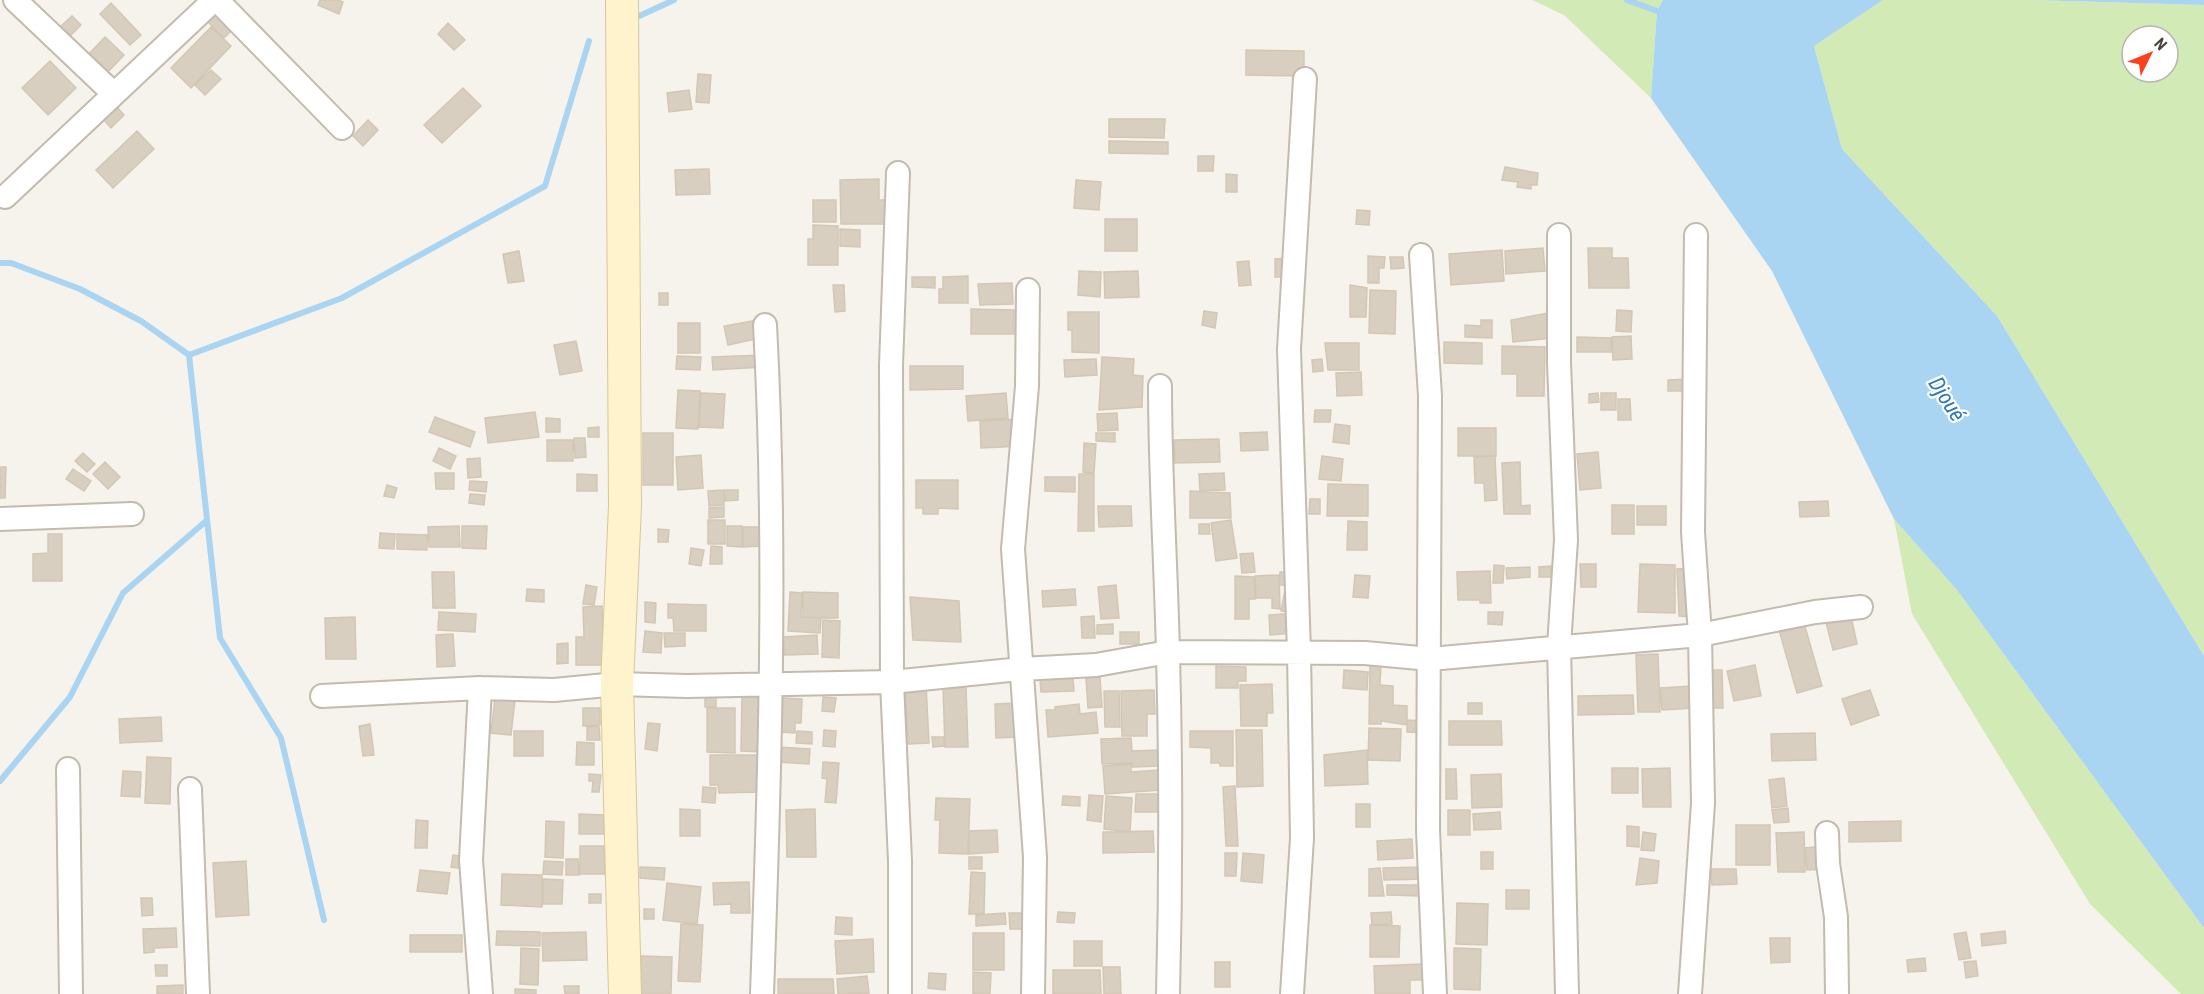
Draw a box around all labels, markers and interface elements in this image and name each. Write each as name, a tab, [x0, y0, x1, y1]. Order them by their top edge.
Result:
north arrow	[2120, 24, 2180, 84]
text: N	[2150, 34, 2171, 54]
water label: Djoué	[1923, 372, 1971, 427]

